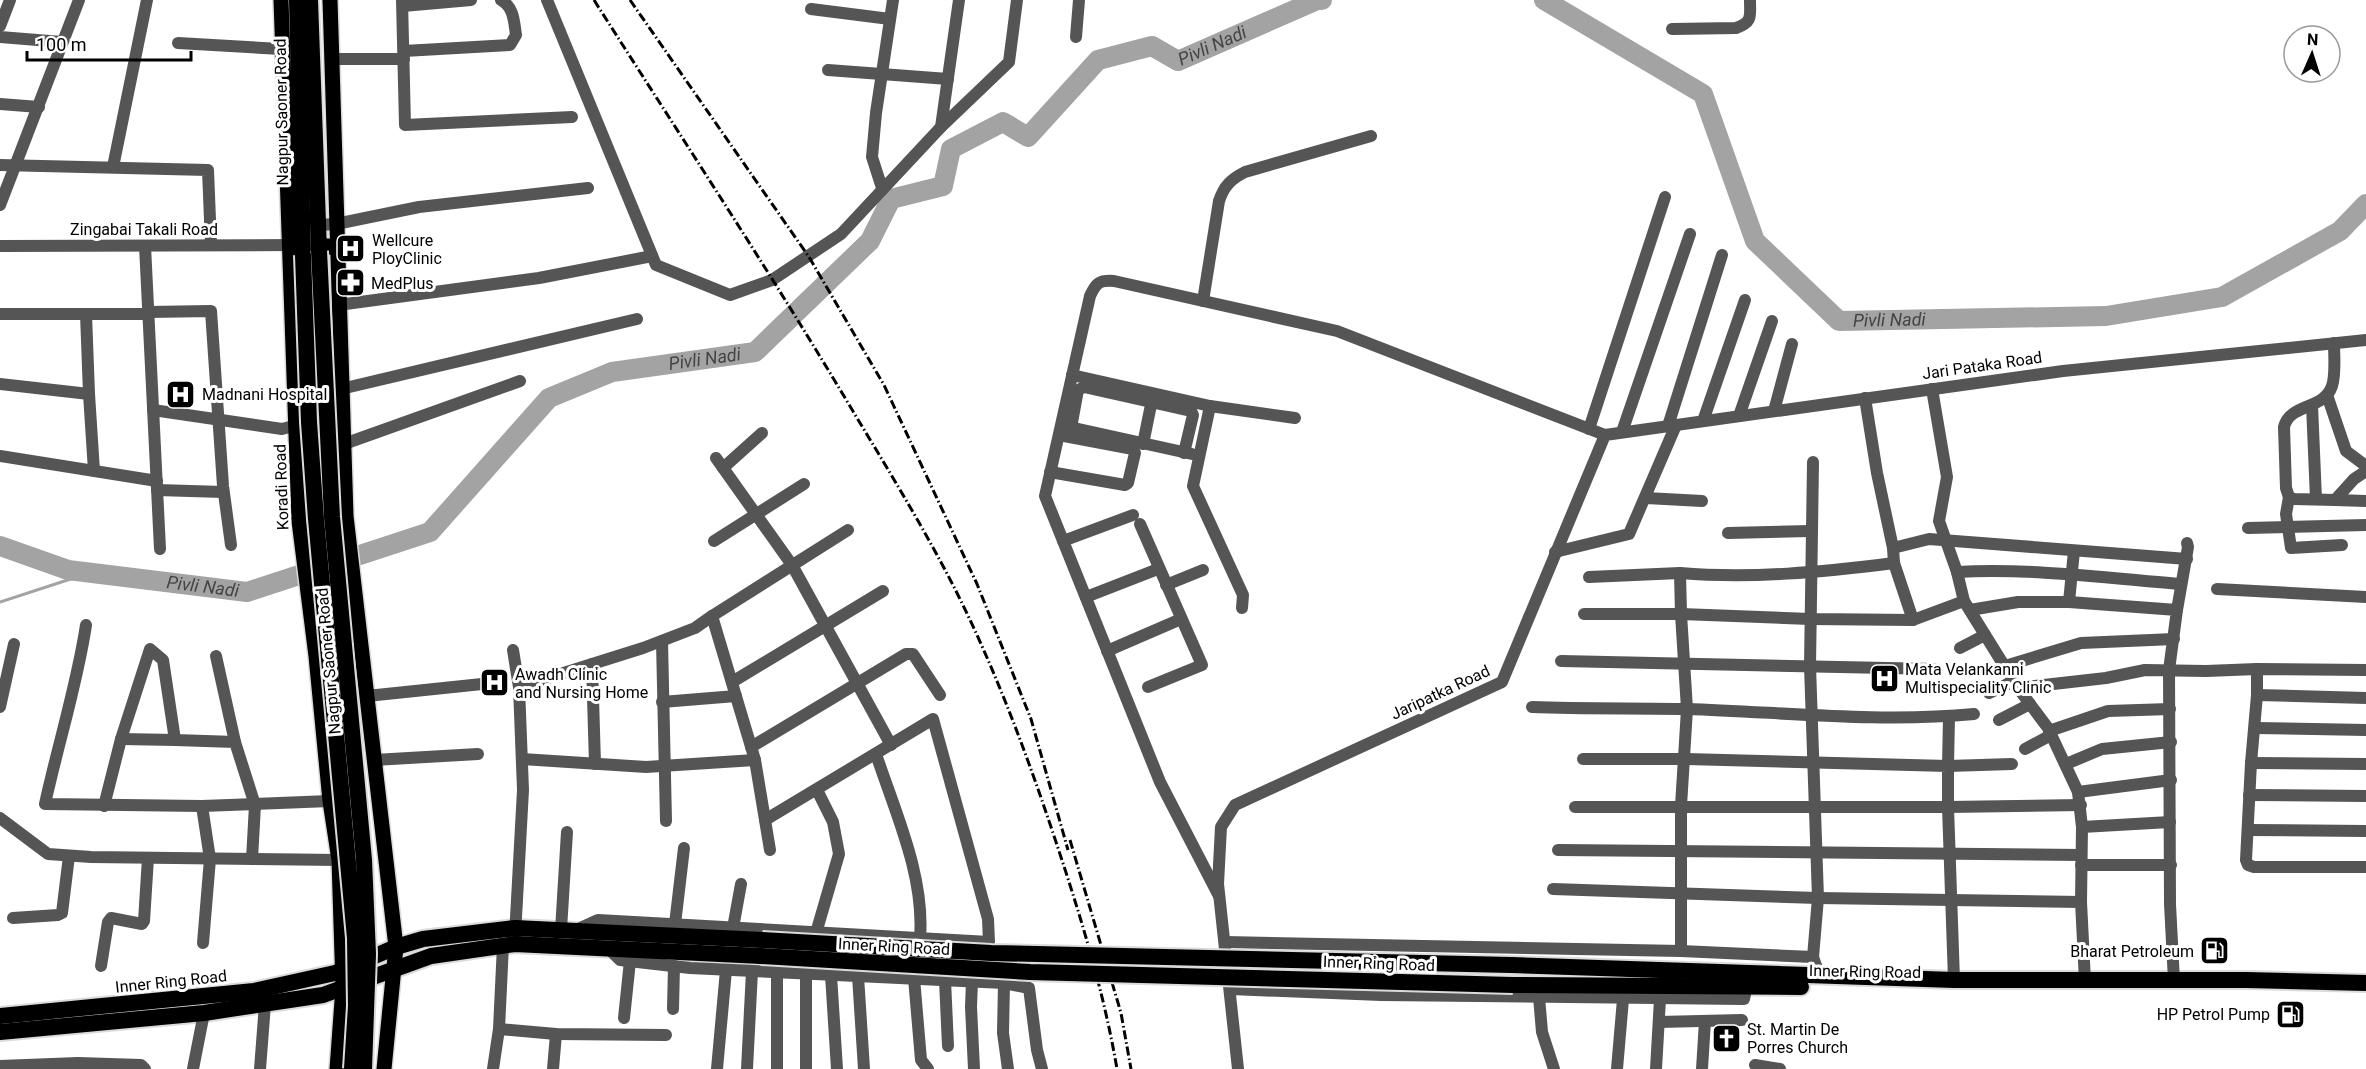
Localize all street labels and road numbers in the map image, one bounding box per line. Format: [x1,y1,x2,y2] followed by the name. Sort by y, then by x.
[271,38,292,186] street label: Nagpur Saoner Road
[70,220,218,239] street label: Zingabai Takali Road
[1921,348,2043,383] street label: Jari Pataka Road
[270,443,293,530] street label: Koradi Road
[313,587,344,735] street label: Nagpur Saoner Road
[1388,661,1493,724] street label: Jaripatka Road
[837,934,950,959] street label: Inner Ring Road
[1323,952,1435,975] street label: Inner Ring Road
[1809,961,1921,982] street label: Inner Ring Road
[114,966,228,997] street label: Inner Ring Road

